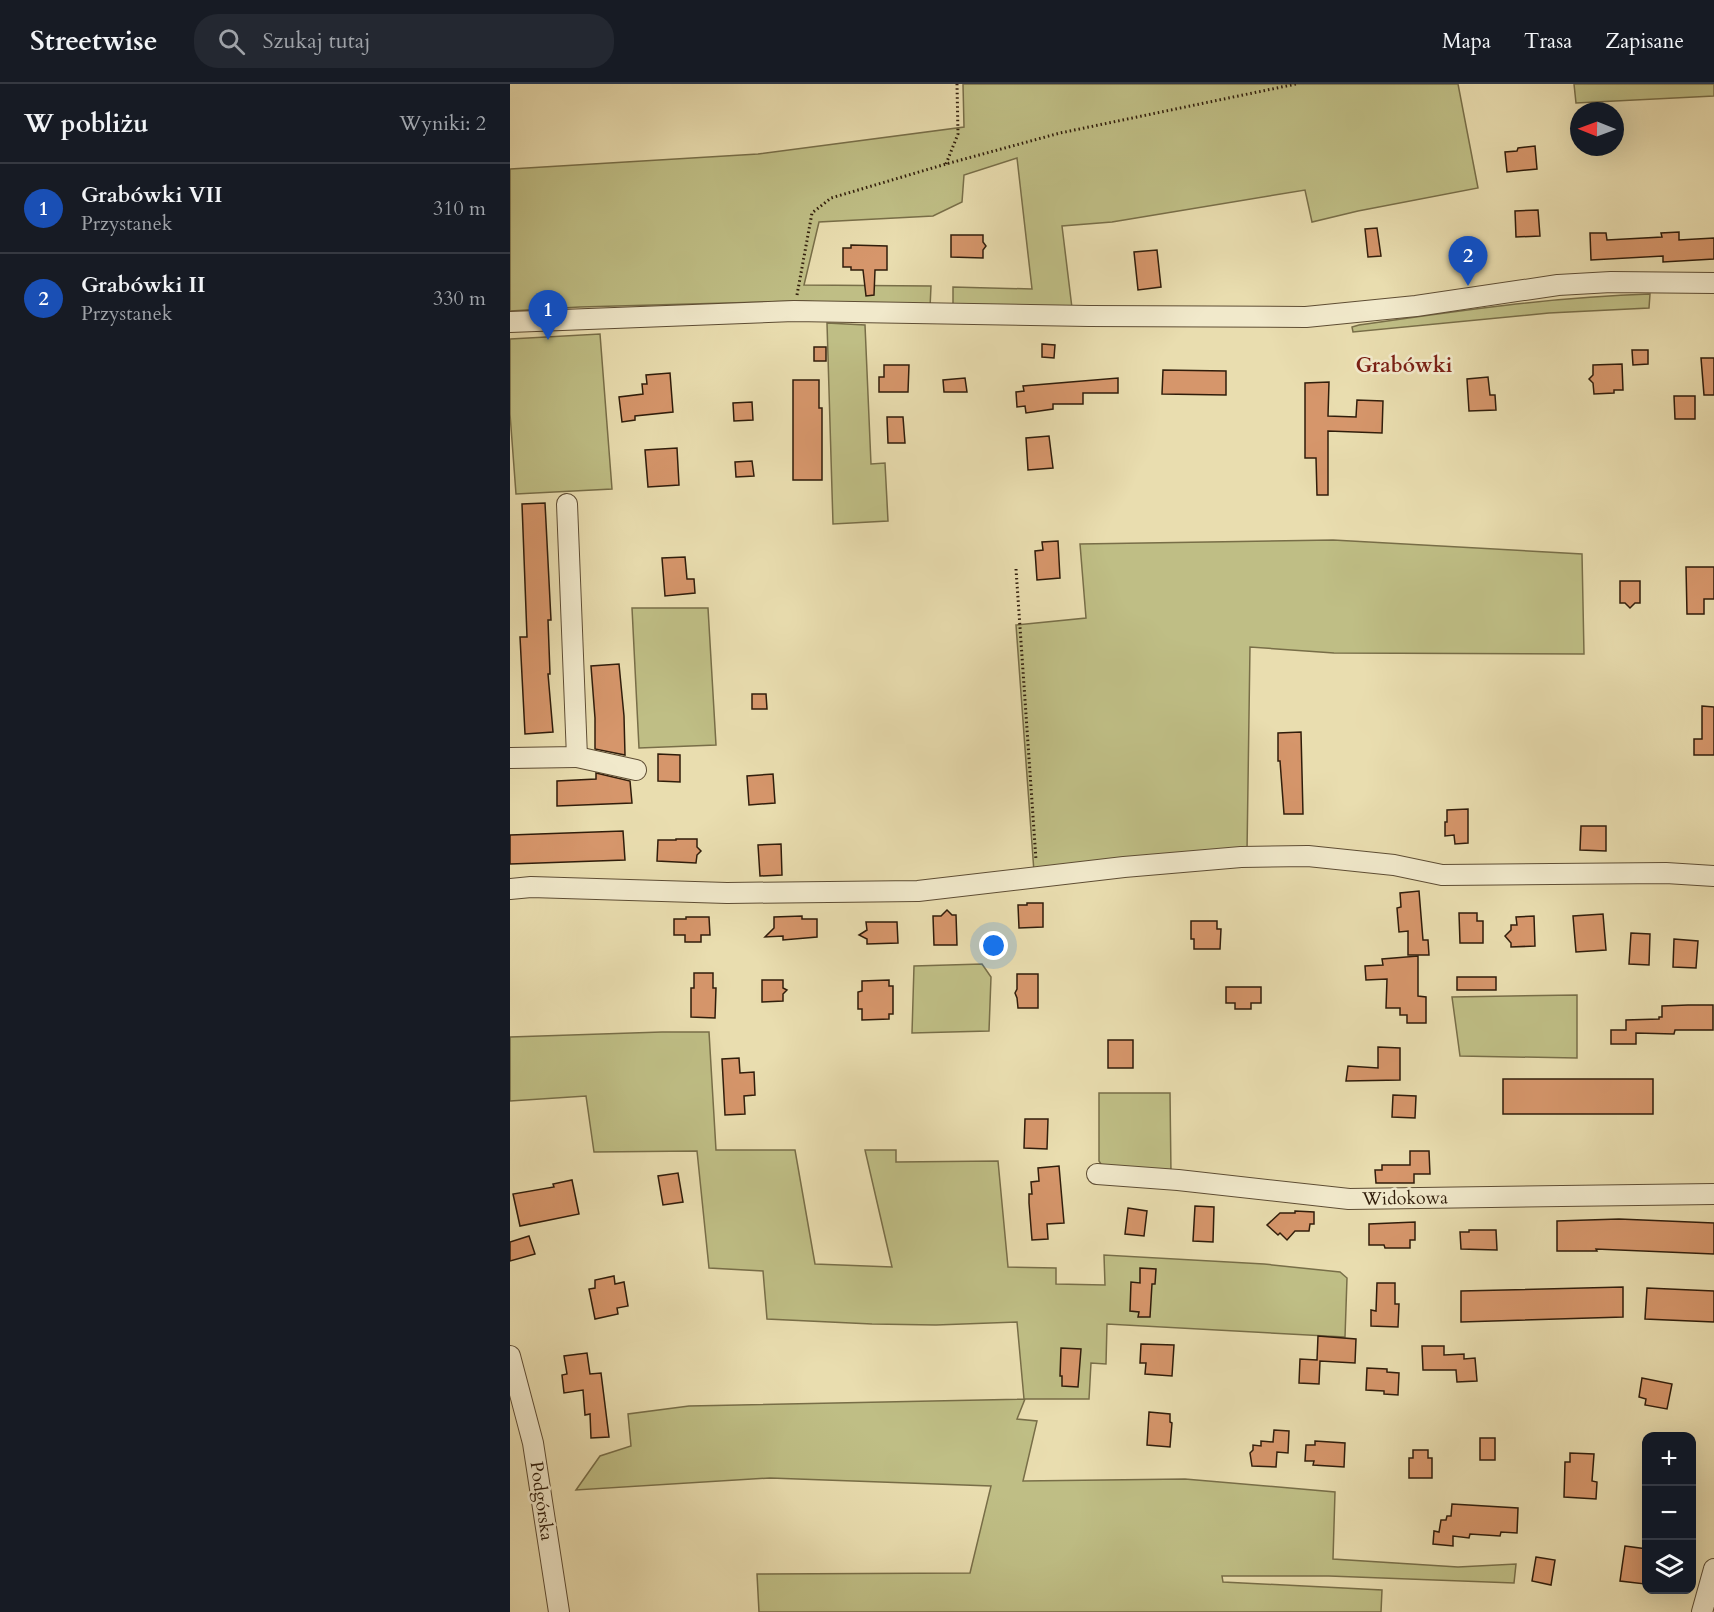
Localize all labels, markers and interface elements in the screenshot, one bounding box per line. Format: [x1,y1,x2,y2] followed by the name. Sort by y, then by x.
[194,14,614,68] search box
[30,22,158,60] text: Streetwise
[215,25,248,58] icon: search
[263,26,371,56] text: Szukaj tutaj
[1442,27,1491,56] text: Mapa
[1524,27,1572,56] text: Trasa
[1605,27,1684,56] text: Zapisane
[1570,102,1624,156] north arrow
[24,106,149,141] text: W pobliżu
[399,110,486,137] text: Wyniki: 2
[81,180,223,210] text: Grabówki VII
[38,195,49,222] text: 1
[433,195,486,222] text: 310 m
[81,210,172,237] text: Przystanek
[1448,236,1488,286] pin: 2
[81,270,205,300] text: Grabówki II
[38,285,49,312] text: 2
[433,285,486,312] text: 330 m
[528,290,567,340] pin: 1
[81,300,172,327] text: Przystanek
[1356,351,1453,380] district label: Grabówki
[979,931,1008,960] your location
[1361,1185,1448,1212] street label: Widokowa
[1642,1432,1696,1594] map controls
[1642,1432,1696,1486] button: +
[524,1460,559,1543] street label: Podgórska
[1642,1486,1696,1540] button: −
[1642,1540,1696,1594] button: layers

